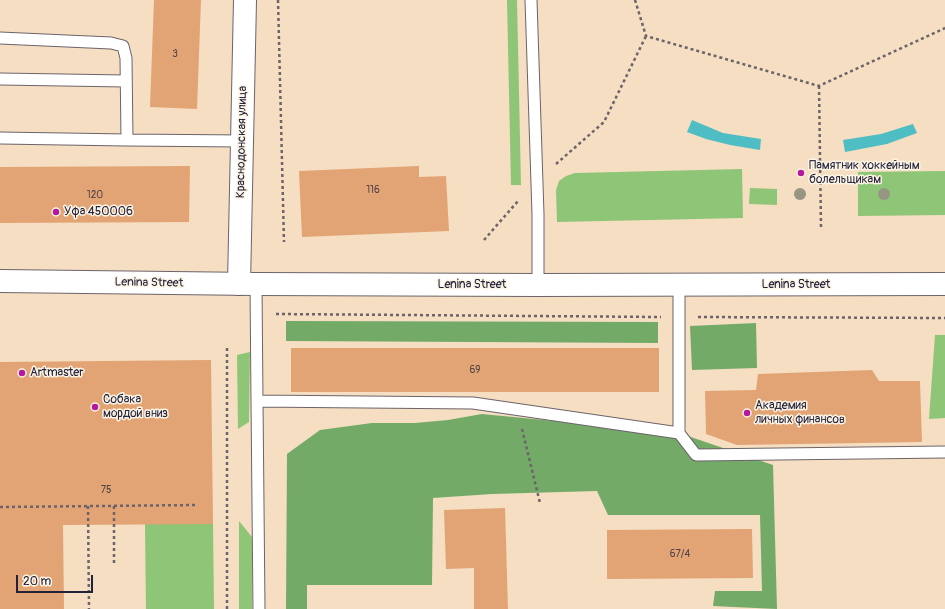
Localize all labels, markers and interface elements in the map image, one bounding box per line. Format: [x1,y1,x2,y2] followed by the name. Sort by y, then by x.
[172,48,178,60] house number: 3
[234,86,250,198] street label: Краснодонская улица
[809,159,920,187] place label: Памятник хоккейным болельщикам
[796,168,806,178] marker: Памятник хоккейным болельщикам
[366,184,380,196] house number: 116
[87,189,103,201] house number: 120
[64,205,133,219] place label: Уфа 450006
[51,207,61,217] marker: Уфа 450006
[114,275,184,291] street label: Lenina Street
[438,278,506,292] street label: Lenina Street
[762,278,830,292] street label: Lenina Street
[470,364,480,376] house number: 69
[30,366,84,380] place label: Artmaster
[17,368,27,378] marker: Artmaster
[103,393,168,421] place label: Собака мордой вниз
[755,399,845,427] place label: Академия личных финансов
[90,402,100,412] marker: Собака мордой вниз
[742,408,752,418] marker: Академия личных финансов
[101,484,111,496] house number: 75
[670,548,690,560] house number: 67/4
[18,567,95,593] scale bar
[23,574,51,589] text: 20 m

